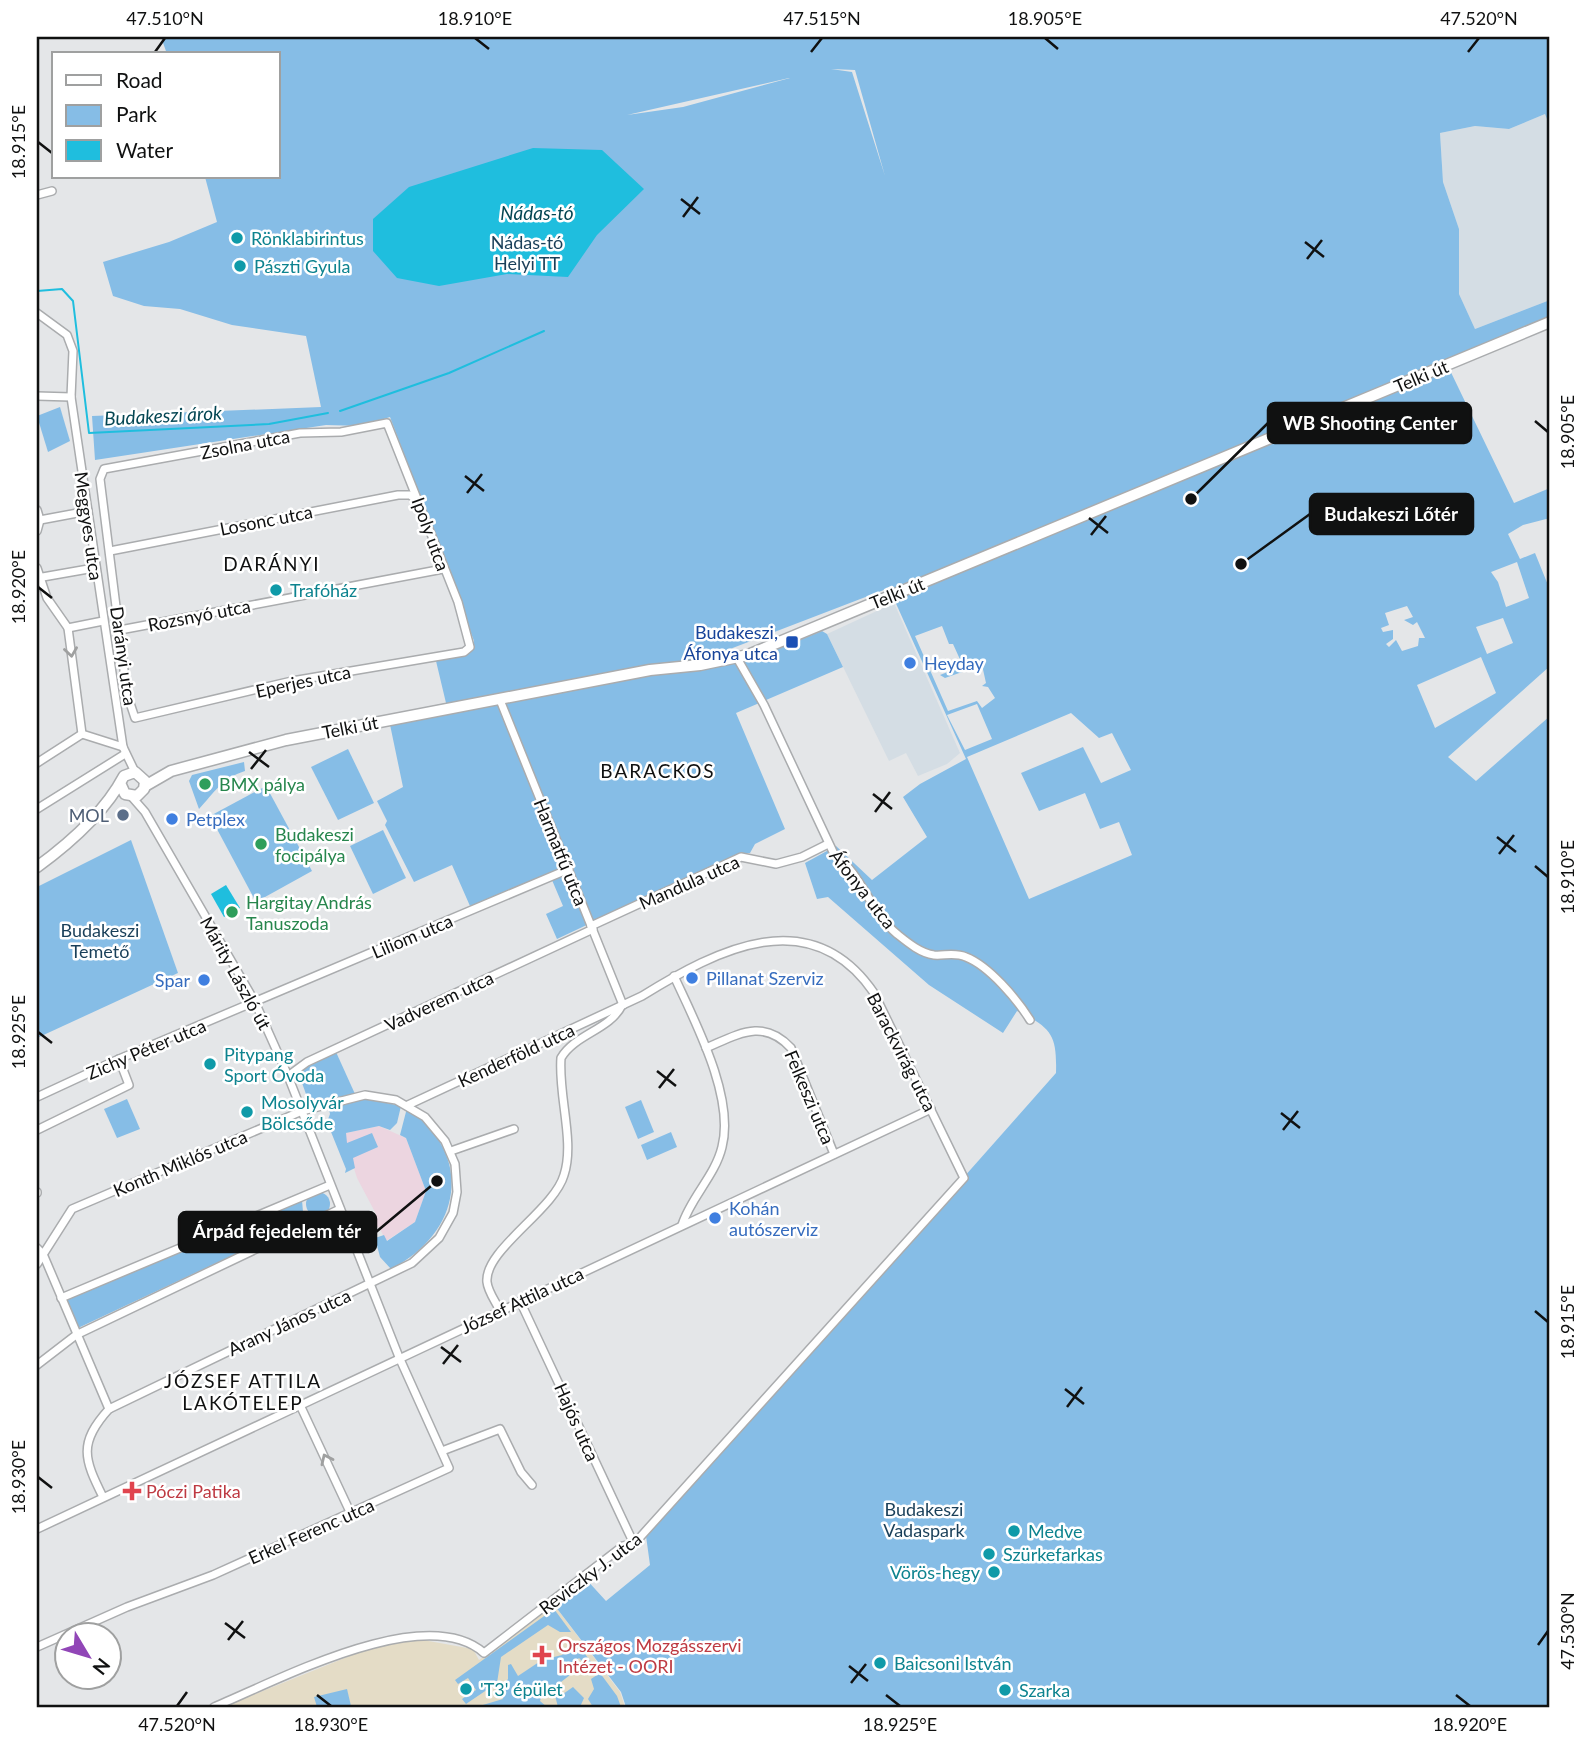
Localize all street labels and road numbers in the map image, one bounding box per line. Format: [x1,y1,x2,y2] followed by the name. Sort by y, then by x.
[1391,355,1452,397] street label: Telki út
[198,425,292,463] street label: Zsolna utca
[70,470,108,582] street label: Meggyes utca
[408,494,454,574] street label: Ipoly utca
[218,500,314,540] street label: Losonc utca
[867,572,928,614] street label: Telki út
[146,594,252,636] street label: Rozsnyó utca
[106,605,142,707] street label: Darányi utca
[254,660,352,702] street label: Eperjes utca
[320,711,380,743] street label: Telki út
[530,795,592,909] street label: Harmatfű utca
[825,845,901,933] street label: Áfonya utca
[635,850,743,914] street label: Mandula utca
[368,909,456,963] street label: Liliom utca
[196,913,276,1034] street label: Márity László út
[381,966,497,1036] street label: Vadverem utca
[863,989,941,1115] street label: Barackvirág utca
[83,1014,209,1084] street label: Zichy Péter utca
[454,1018,578,1092] street label: Kenderföld utca
[780,1047,840,1147] street label: Felkeszi utca
[110,1125,250,1201] street label: Konth Miklós utca
[457,1262,587,1338] street label: József Attila utca
[224,1284,354,1360] street label: Arany János utca
[550,1379,604,1465] street label: Hajós utca
[245,1493,377,1569] street label: Erkel Ferenc utca
[534,1527,646,1619] street label: Reviczky J. utca

